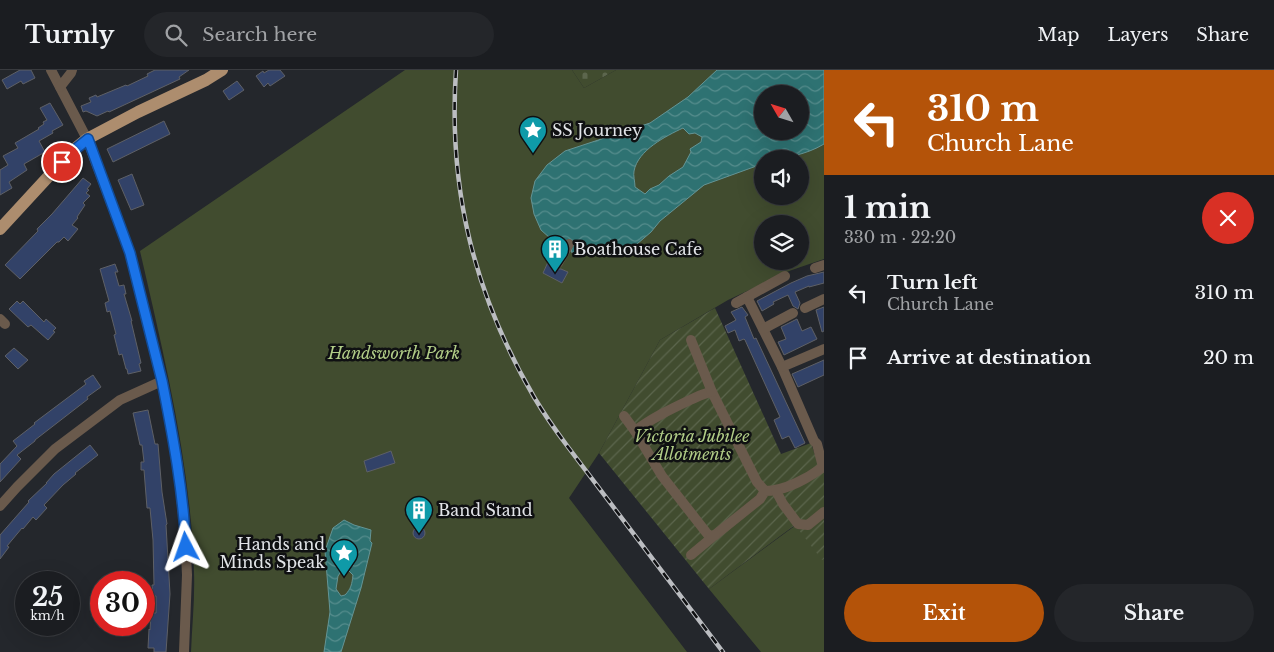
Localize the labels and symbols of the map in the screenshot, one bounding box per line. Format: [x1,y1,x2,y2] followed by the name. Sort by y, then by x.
[754,85,809,140] north arrow
[518,115,548,154] place icon: SS Journey
[552,120,643,140] place label: SS Journey
[41,141,83,183] pin
[540,234,570,273] building icon: Boathouse Cafe
[574,239,702,259] place label: Boathouse Cafe
[327,343,460,363] park label: Handsworth Park
[634,426,750,464] park label: Victoria Jubilee Allotments
[404,495,434,534] building icon: Band Stand
[438,500,533,520] place label: Band Stand
[159,520,211,572] position arrow
[219,534,325,572] place label: Hands and Minds Speak
[329,538,359,577] place icon: Hands and Minds Speak
[90,571,155,636] speed limit sign: 30

